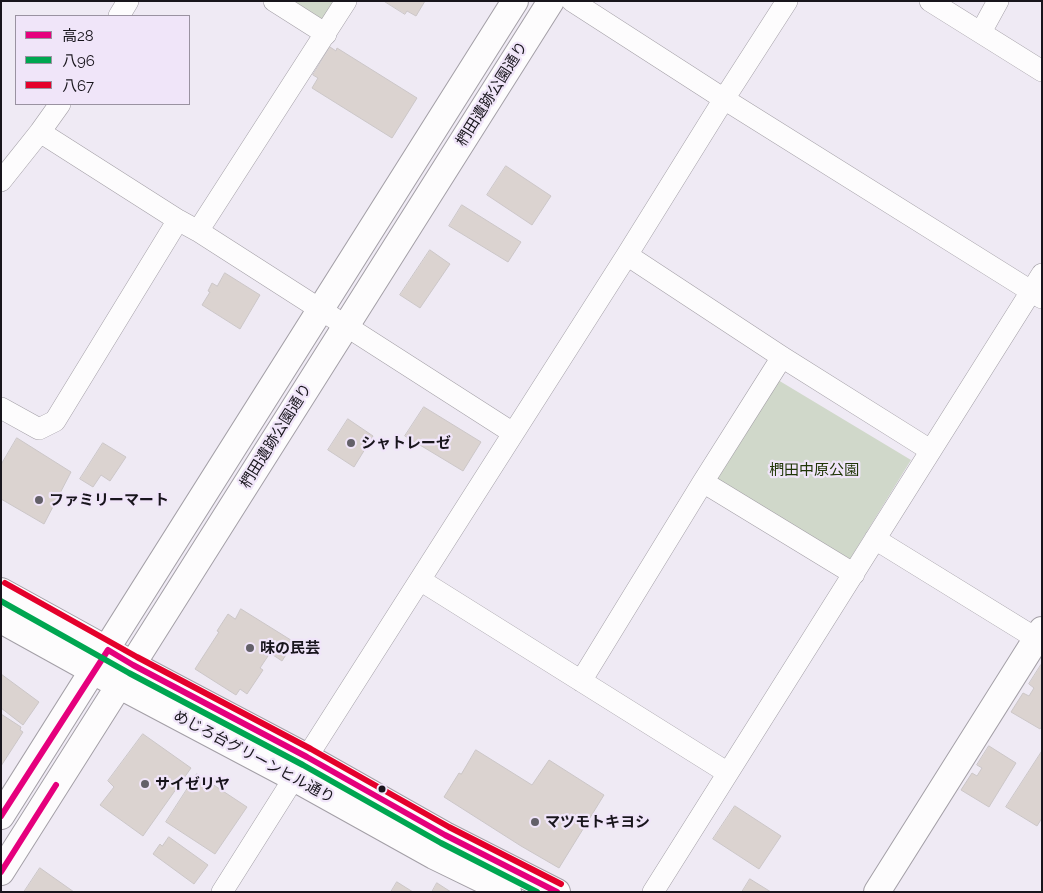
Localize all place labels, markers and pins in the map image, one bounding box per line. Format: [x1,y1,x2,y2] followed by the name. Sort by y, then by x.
[361,434,451,452] place label: シャトレーゼ
[345,437,357,449] marker: シャトレーゼ
[49,491,169,509] place label: ファミリーマート
[33,494,45,506] marker: ファミリーマート
[260,639,320,657] place label: 味の民芸
[244,642,256,654] marker: 味の民芸
[155,775,230,793] place label: サイゼリヤ
[139,778,151,790] marker: サイゼリヤ
[377,784,387,794] unlabelled marker
[545,813,650,831] place label: マツモトキヨシ
[529,816,541,828] marker: マツモトキヨシ

